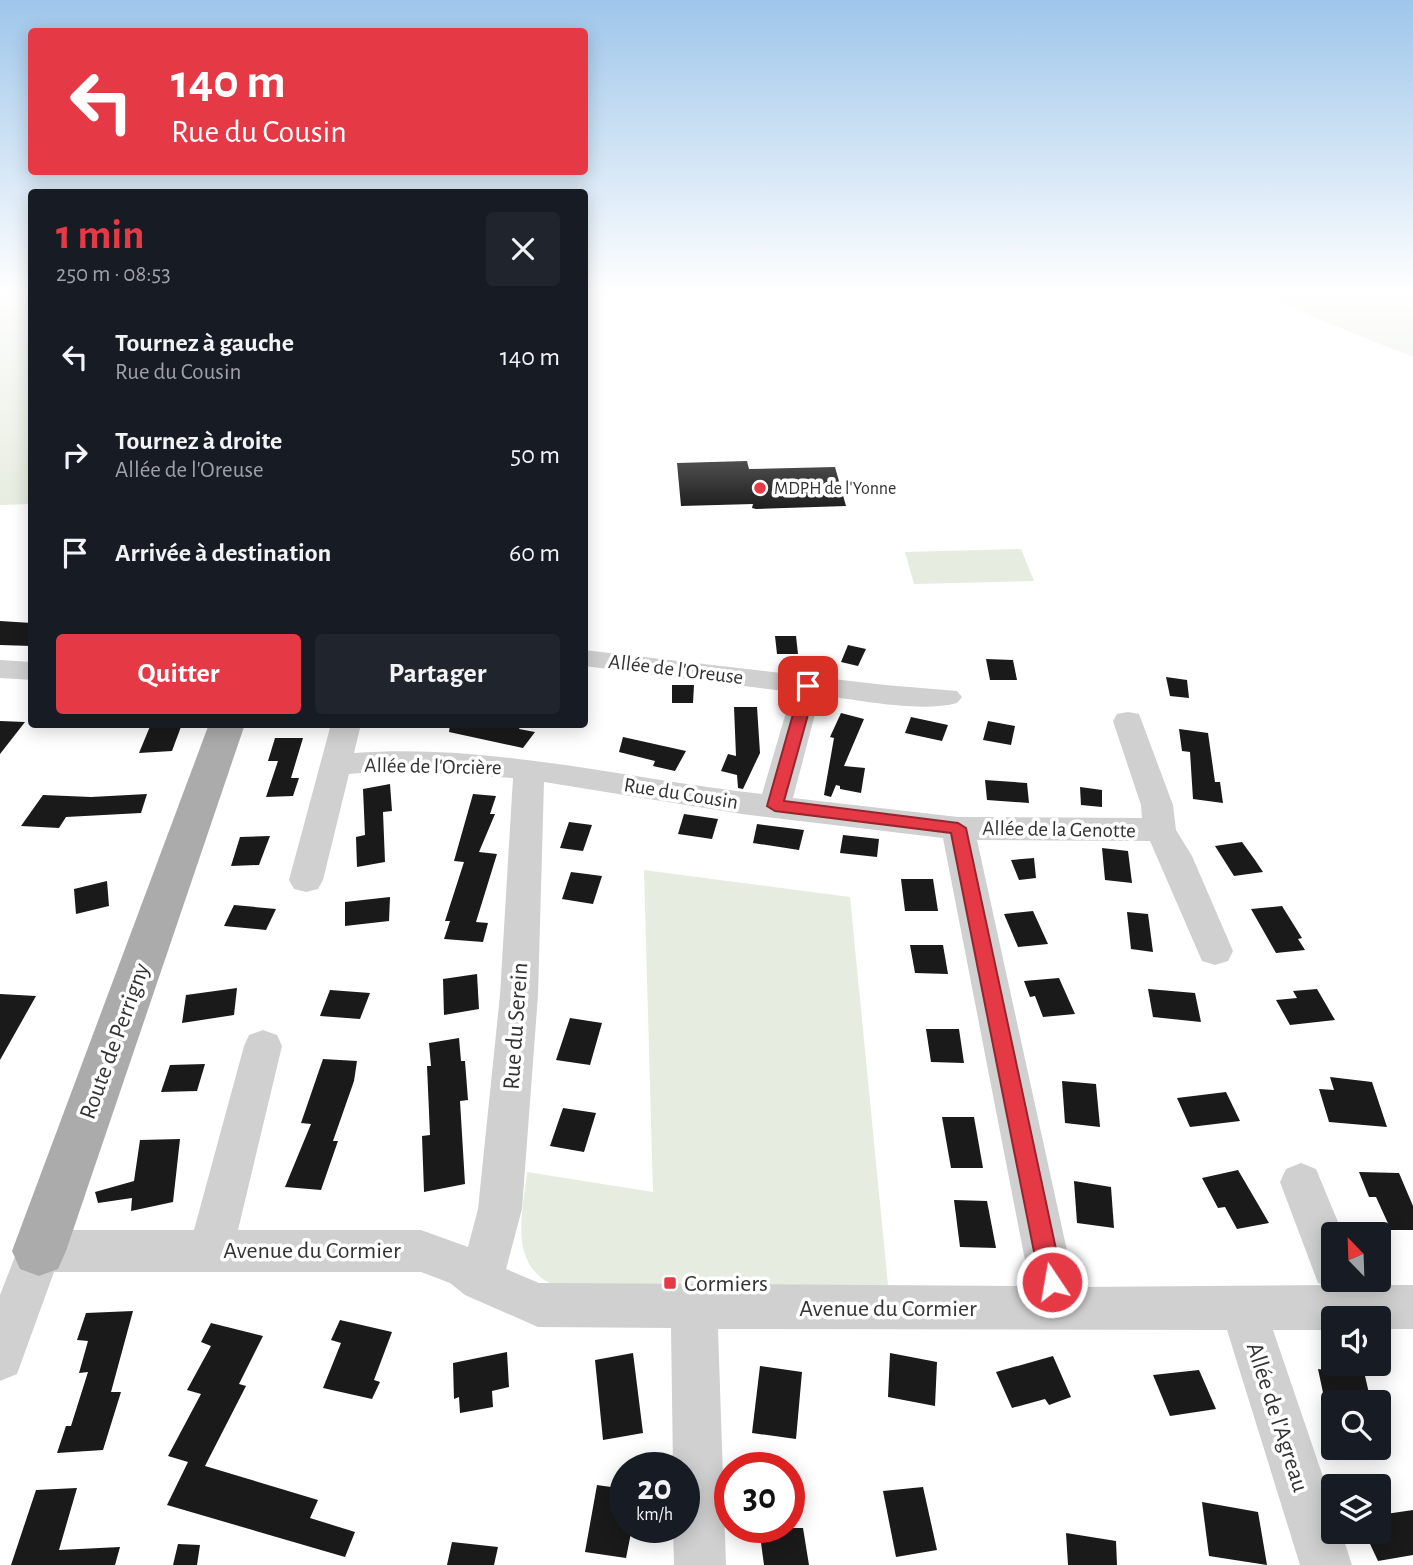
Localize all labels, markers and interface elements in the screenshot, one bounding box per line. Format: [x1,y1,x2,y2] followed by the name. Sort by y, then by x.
[56,56,147,147] icon: left
[171,58,286,107] text: 140 m
[171,116,347,148] text: Rue du Cousin
[486,212,560,286] button: close
[56,214,145,256] text: 1 min
[56,263,171,286] text: 250 m · 08:53
[115,330,294,356] text: Tournez à gauche
[56,338,94,376] icon: left
[500,344,560,370] text: 140 m
[115,361,241,384] text: Rue du Cousin
[115,428,282,454] text: Tournez à droite
[56,436,94,474] icon: right
[510,442,560,468] text: 50 m
[115,459,264,482] text: Allée de l'Oreuse
[752,480,768,496] marker: MDPH de l'Yonne
[774,480,896,498] place label: MDPH de l'Yonne
[56,534,94,572] icon: arrive
[115,540,331,566] text: Arrivée à destination
[509,540,560,566] text: 60 m
[56,634,301,714] button: Quitter
[315,634,560,714] button: Partager
[607,651,745,688] street label: Allée de l'Oreuse
[778,656,838,716] pin
[789,667,827,705] icon: arrive
[364,755,502,778] street label: Allée de l'Orcière
[622,774,740,813] street label: Rue du Cousin
[982,818,1136,841] street label: Allée de la Genotte
[76,960,154,1123] street label: Route de Perrigny
[500,962,532,1091] street label: Rue du Serein
[1321,1222,1391,1292] north arrow
[1321,1222,1391,1544] map controls
[223,1239,401,1263] street label: Avenue du Cormier
[1015,1245,1089,1319] position arrow
[684,1272,768,1296] place label: Cormiers
[662,1275,678,1291] marker: Cormiers
[799,1297,977,1321] street label: Avenue du Cormier
[1321,1306,1391,1376] button: sound
[1242,1340,1312,1495] street label: Allée de l'Agreau
[1321,1390,1391,1460] button: search
[714,1452,805,1543] speed limit sign: 30
[637,1471,672,1506] text: 20
[1321,1474,1391,1544] button: layers
[636,1506,673,1524] text: km/h

